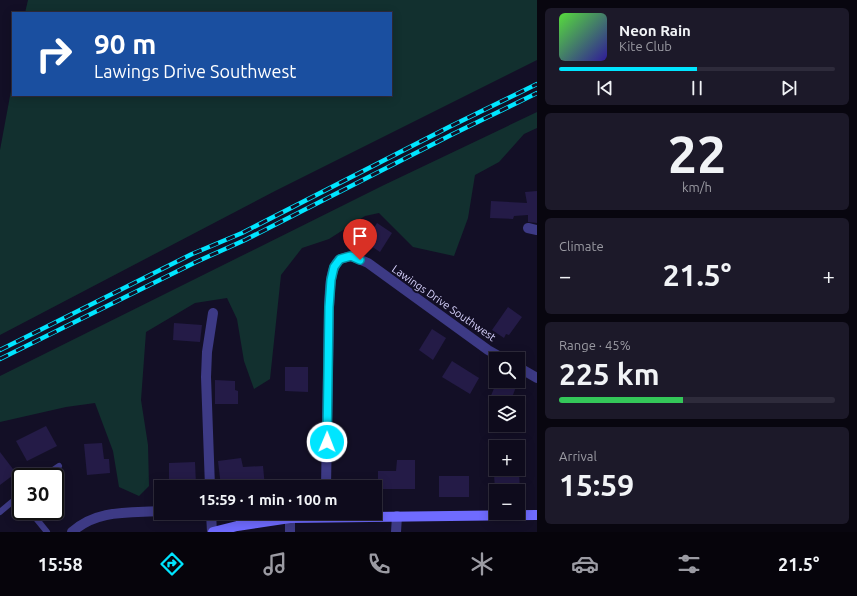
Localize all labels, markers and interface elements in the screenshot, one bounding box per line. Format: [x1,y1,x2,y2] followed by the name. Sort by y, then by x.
[619,22,691,39] text: Neon Rain
[28,28,80,80] icon: right
[94,28,156,59] text: 90 m
[619,39,672,53] text: Kite Club
[94,61,296,81] text: Lawings Drive Southwest
[594,77,616,99] icon: previous
[686,77,708,99] icon: pause
[778,77,800,99] icon: next
[668,125,726,183] text: 22
[682,180,712,194] text: km/h
[343,219,377,260] pin
[349,225,371,247] icon: arrive
[559,239,604,253] text: Climate
[663,258,731,292] text: 21.5°
[390,263,499,344] street label: Lawings Drive Southwest
[559,263,571,288] text: −
[823,263,835,288] text: +
[559,338,631,352] text: Range · 45%
[489,352,525,520] map controls
[489,352,525,388] button: search
[559,357,660,391] text: 225 km
[489,396,525,432] button: layers
[306,421,348,463] position arrow
[489,440,525,476] button: +
[559,449,597,463] text: Arrival
[12,468,64,520] speed limit sign: 30
[559,468,634,502] text: 15:59
[489,484,525,520] button: −
[199,491,337,508] text: 15:59 · 1 min · 100 m
[158,550,186,578] icon: directions
[261,550,289,578] icon: music
[365,550,393,578] icon: phone
[468,550,496,578] icon: climate
[571,550,599,578] icon: car
[675,550,703,578] icon: filters
[38,554,83,574] text: 15:58
[778,554,819,574] text: 21.5°

